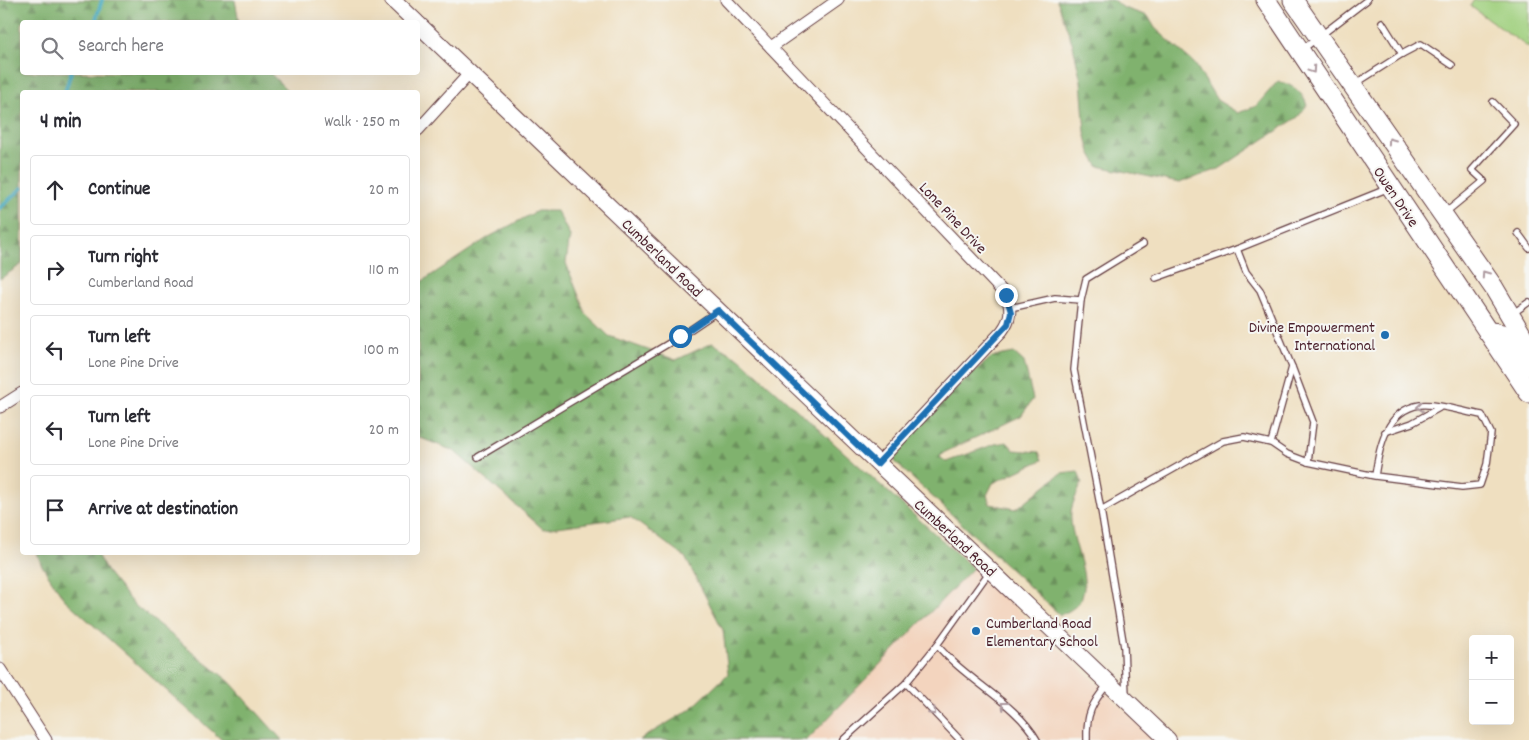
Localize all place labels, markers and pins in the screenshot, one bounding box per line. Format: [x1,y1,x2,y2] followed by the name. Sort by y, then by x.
[1249,317,1375,358] place label: Divine Empowerment International
[1379,329,1391,341] marker: Divine Empowerment International
[986,613,1098,654] place label: Cumberland Road Elementary School
[970,625,982,637] marker: Cumberland Road Elementary School

